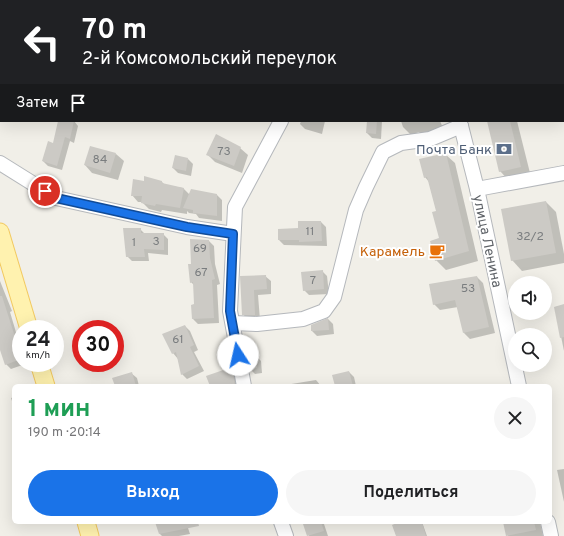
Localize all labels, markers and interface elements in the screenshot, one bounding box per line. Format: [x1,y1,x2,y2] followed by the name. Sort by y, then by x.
[82,13,147,49] text: 70 m
[16,16,68,68] icon: left
[82,48,337,71] text: 2-й Комсомольский переулок
[67,92,89,114] icon: arrive
[16,94,59,113] text: Затем
[495,140,513,158] bank icon: Почта Банк
[416,142,492,159] place label: Почта Банк
[217,144,231,160] house number: 73
[93,152,107,168] house number: 84
[28,174,62,208] pin
[34,180,56,202] icon: arrive
[468,193,505,289] street label: улица Ленина
[306,224,314,240] house number: 11
[516,229,544,245] house number: 32/2
[152,234,160,250] house number: 3
[132,235,136,251] house number: 1
[193,241,207,257] house number: 69
[428,242,446,260] cafe icon: Карамель
[360,244,425,261] place label: Карамель
[194,265,208,281] house number: 67
[310,273,316,289] house number: 7
[508,276,552,372] map controls
[508,276,552,320] button: sound
[461,281,475,297] house number: 53
[72,320,124,372] speed limit sign: 30
[25,328,51,354] text: 24
[508,328,552,372] button: search
[172,332,184,348] house number: 61
[217,334,259,376] position arrow
[26,349,50,362] text: km/h
[28,395,90,425] text: 1 мин
[494,397,536,439] button: close
[28,425,101,441] text: 190 m · 20:14
[28,470,278,516] button: Выход
[286,470,536,516] button: Поделиться

